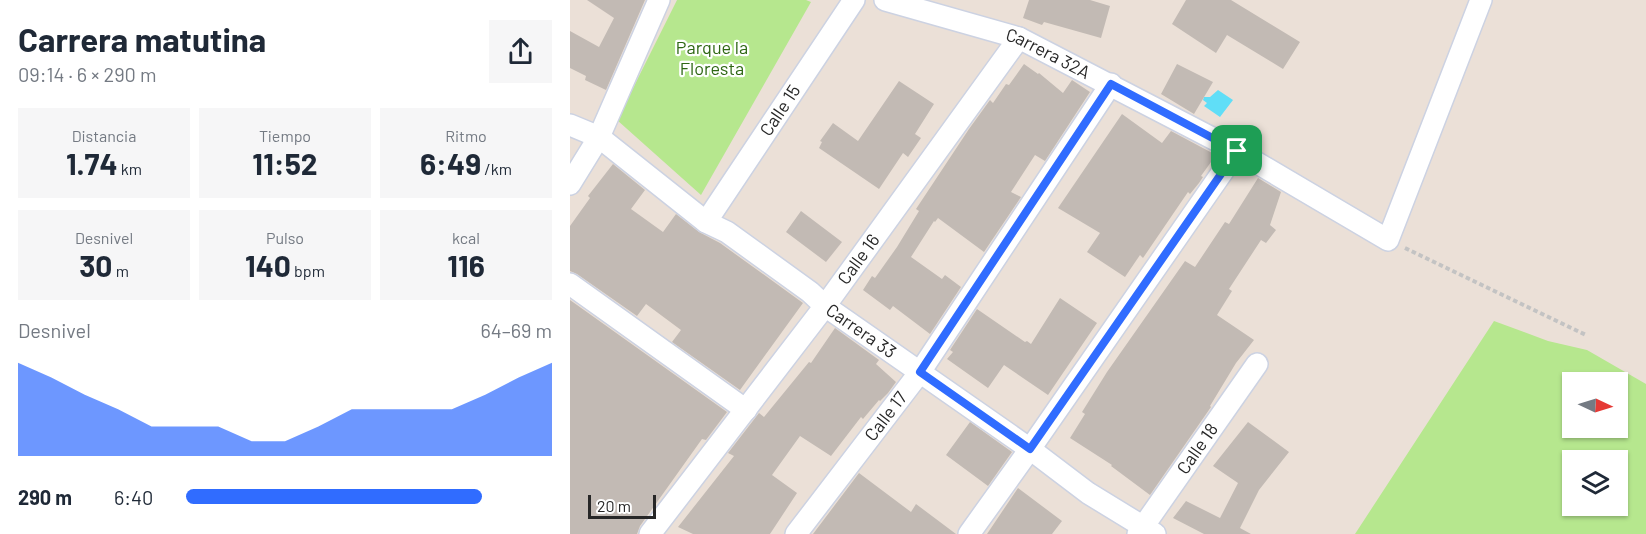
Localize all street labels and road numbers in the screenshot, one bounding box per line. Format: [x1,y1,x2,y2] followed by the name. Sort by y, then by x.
[1004,23,1094,83] street label: Carrera 32A
[755,80,804,140] street label: Calle 15
[832,229,884,288] street label: Calle 16
[822,298,901,362] street label: Carrera 33
[859,386,911,445] street label: Calle 17
[1171,418,1222,478] street label: Calle 18

